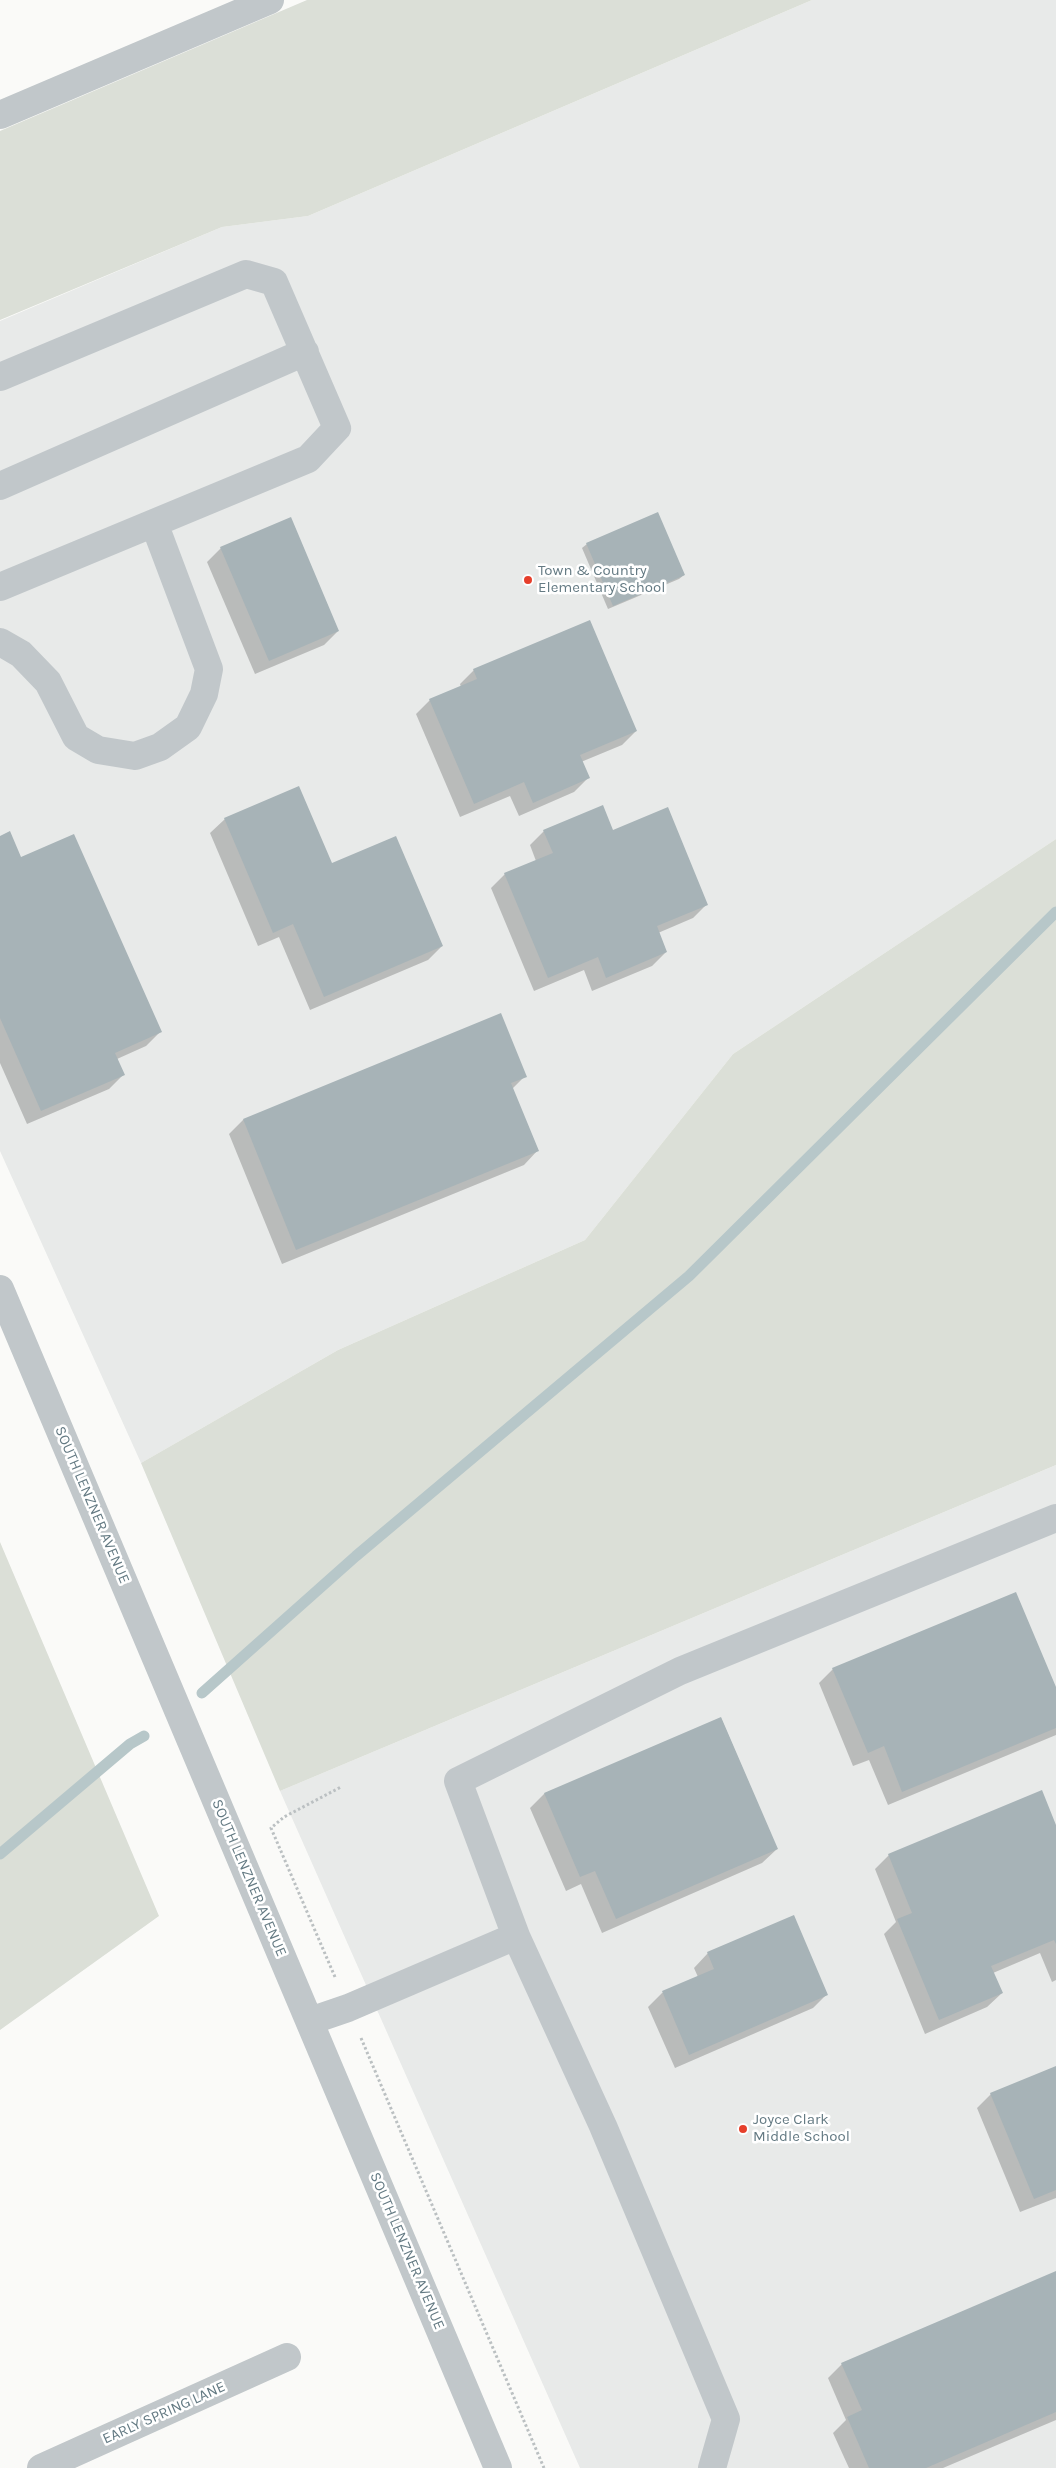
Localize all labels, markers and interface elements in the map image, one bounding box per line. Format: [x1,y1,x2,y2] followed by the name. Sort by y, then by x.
[538,562,665,597] place label: Town & Country Elementary School
[522,574,534,586] marker: Town & Country Elementary School
[51,1424,133,1586] street label: SOUTH LENZNER AVENUE
[208,1797,290,1959] street label: SOUTH LENZNER AVENUE
[753,2111,850,2146] place label: Joyce Clark Middle School
[737,2123,749,2135] marker: Joyce Clark Middle School
[366,2170,448,2332] street label: SOUTH LENZNER AVENUE
[100,2378,228,2448] street label: EARLY SPRING LANE

